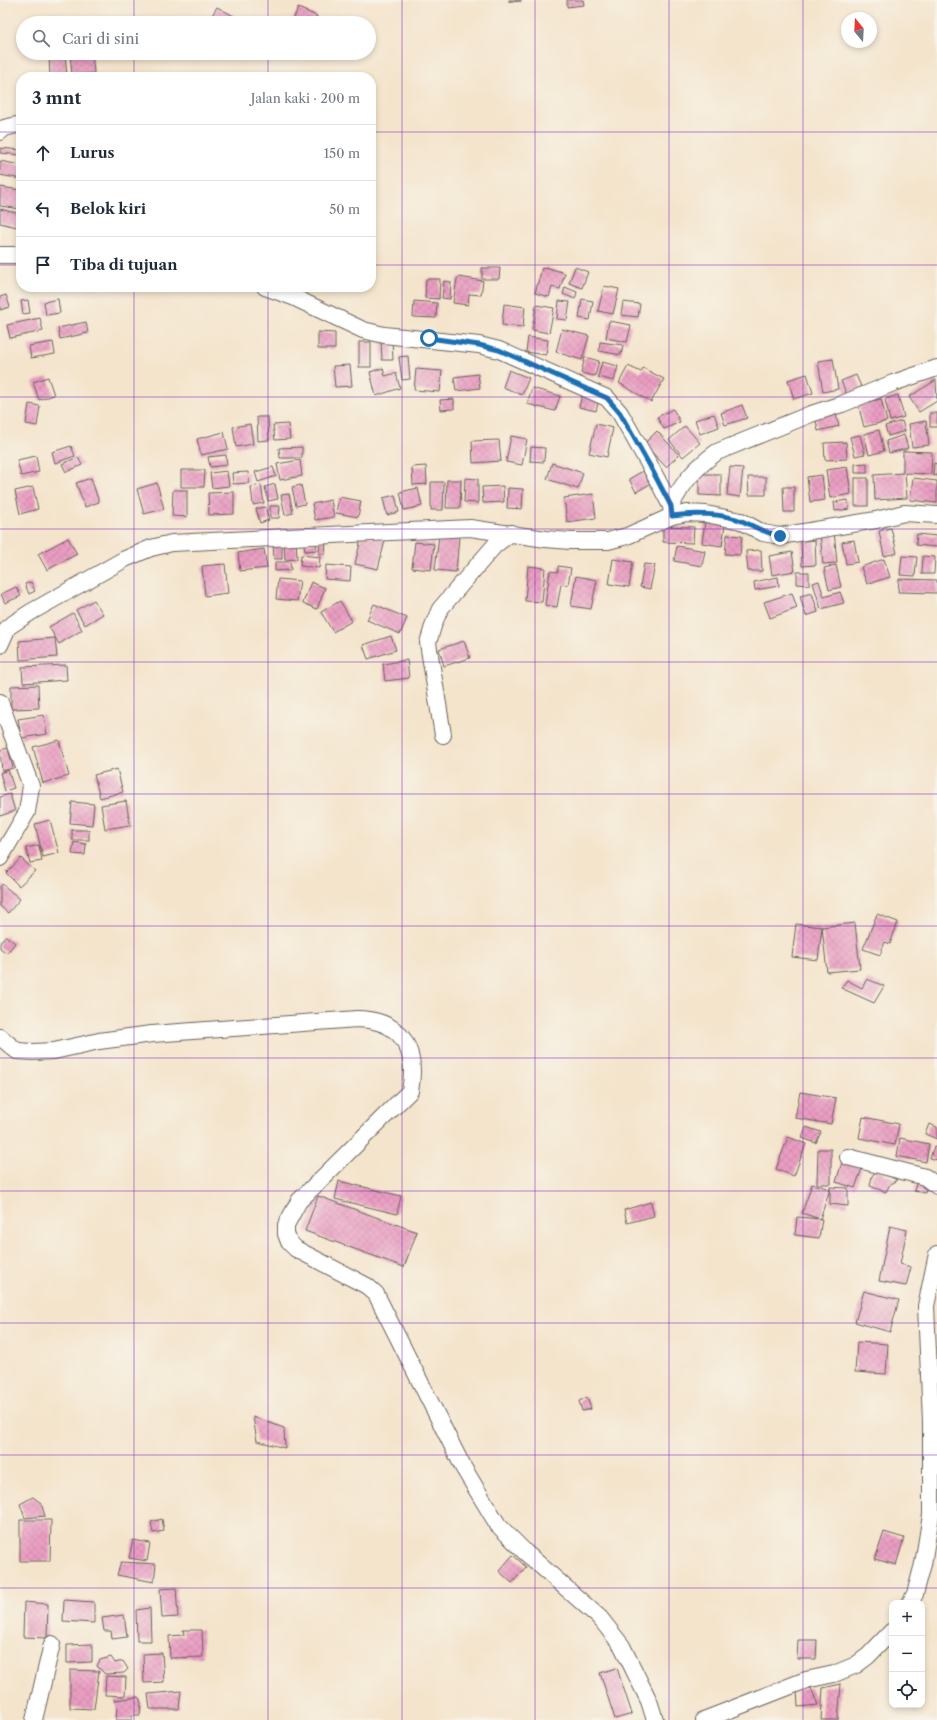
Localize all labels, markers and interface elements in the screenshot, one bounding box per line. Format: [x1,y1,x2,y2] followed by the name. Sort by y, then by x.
[841,12,877,48] north arrow
[16,16,376,60] search box
[30,27,52,49] icon: search
[62,29,139,48] text: Cari di sini
[32,88,81,108] text: 3 mnt
[251,90,360,106] text: Jalan kaki · 200 m
[32,142,54,164] icon: ahead
[70,143,115,162] text: Lurus
[324,145,360,161] text: 150 m
[32,198,54,220] icon: left
[70,199,146,218] text: Belok kiri
[329,201,360,217] text: 50 m
[32,254,54,276] icon: arrive
[70,255,178,274] text: Tiba di tujuan
[420,329,438,347] route start
[771,527,789,545] route end
[889,1600,925,1708] map controls
[889,1600,925,1636] button: +
[889,1636,925,1672] button: −
[889,1672,925,1708] button: locate

